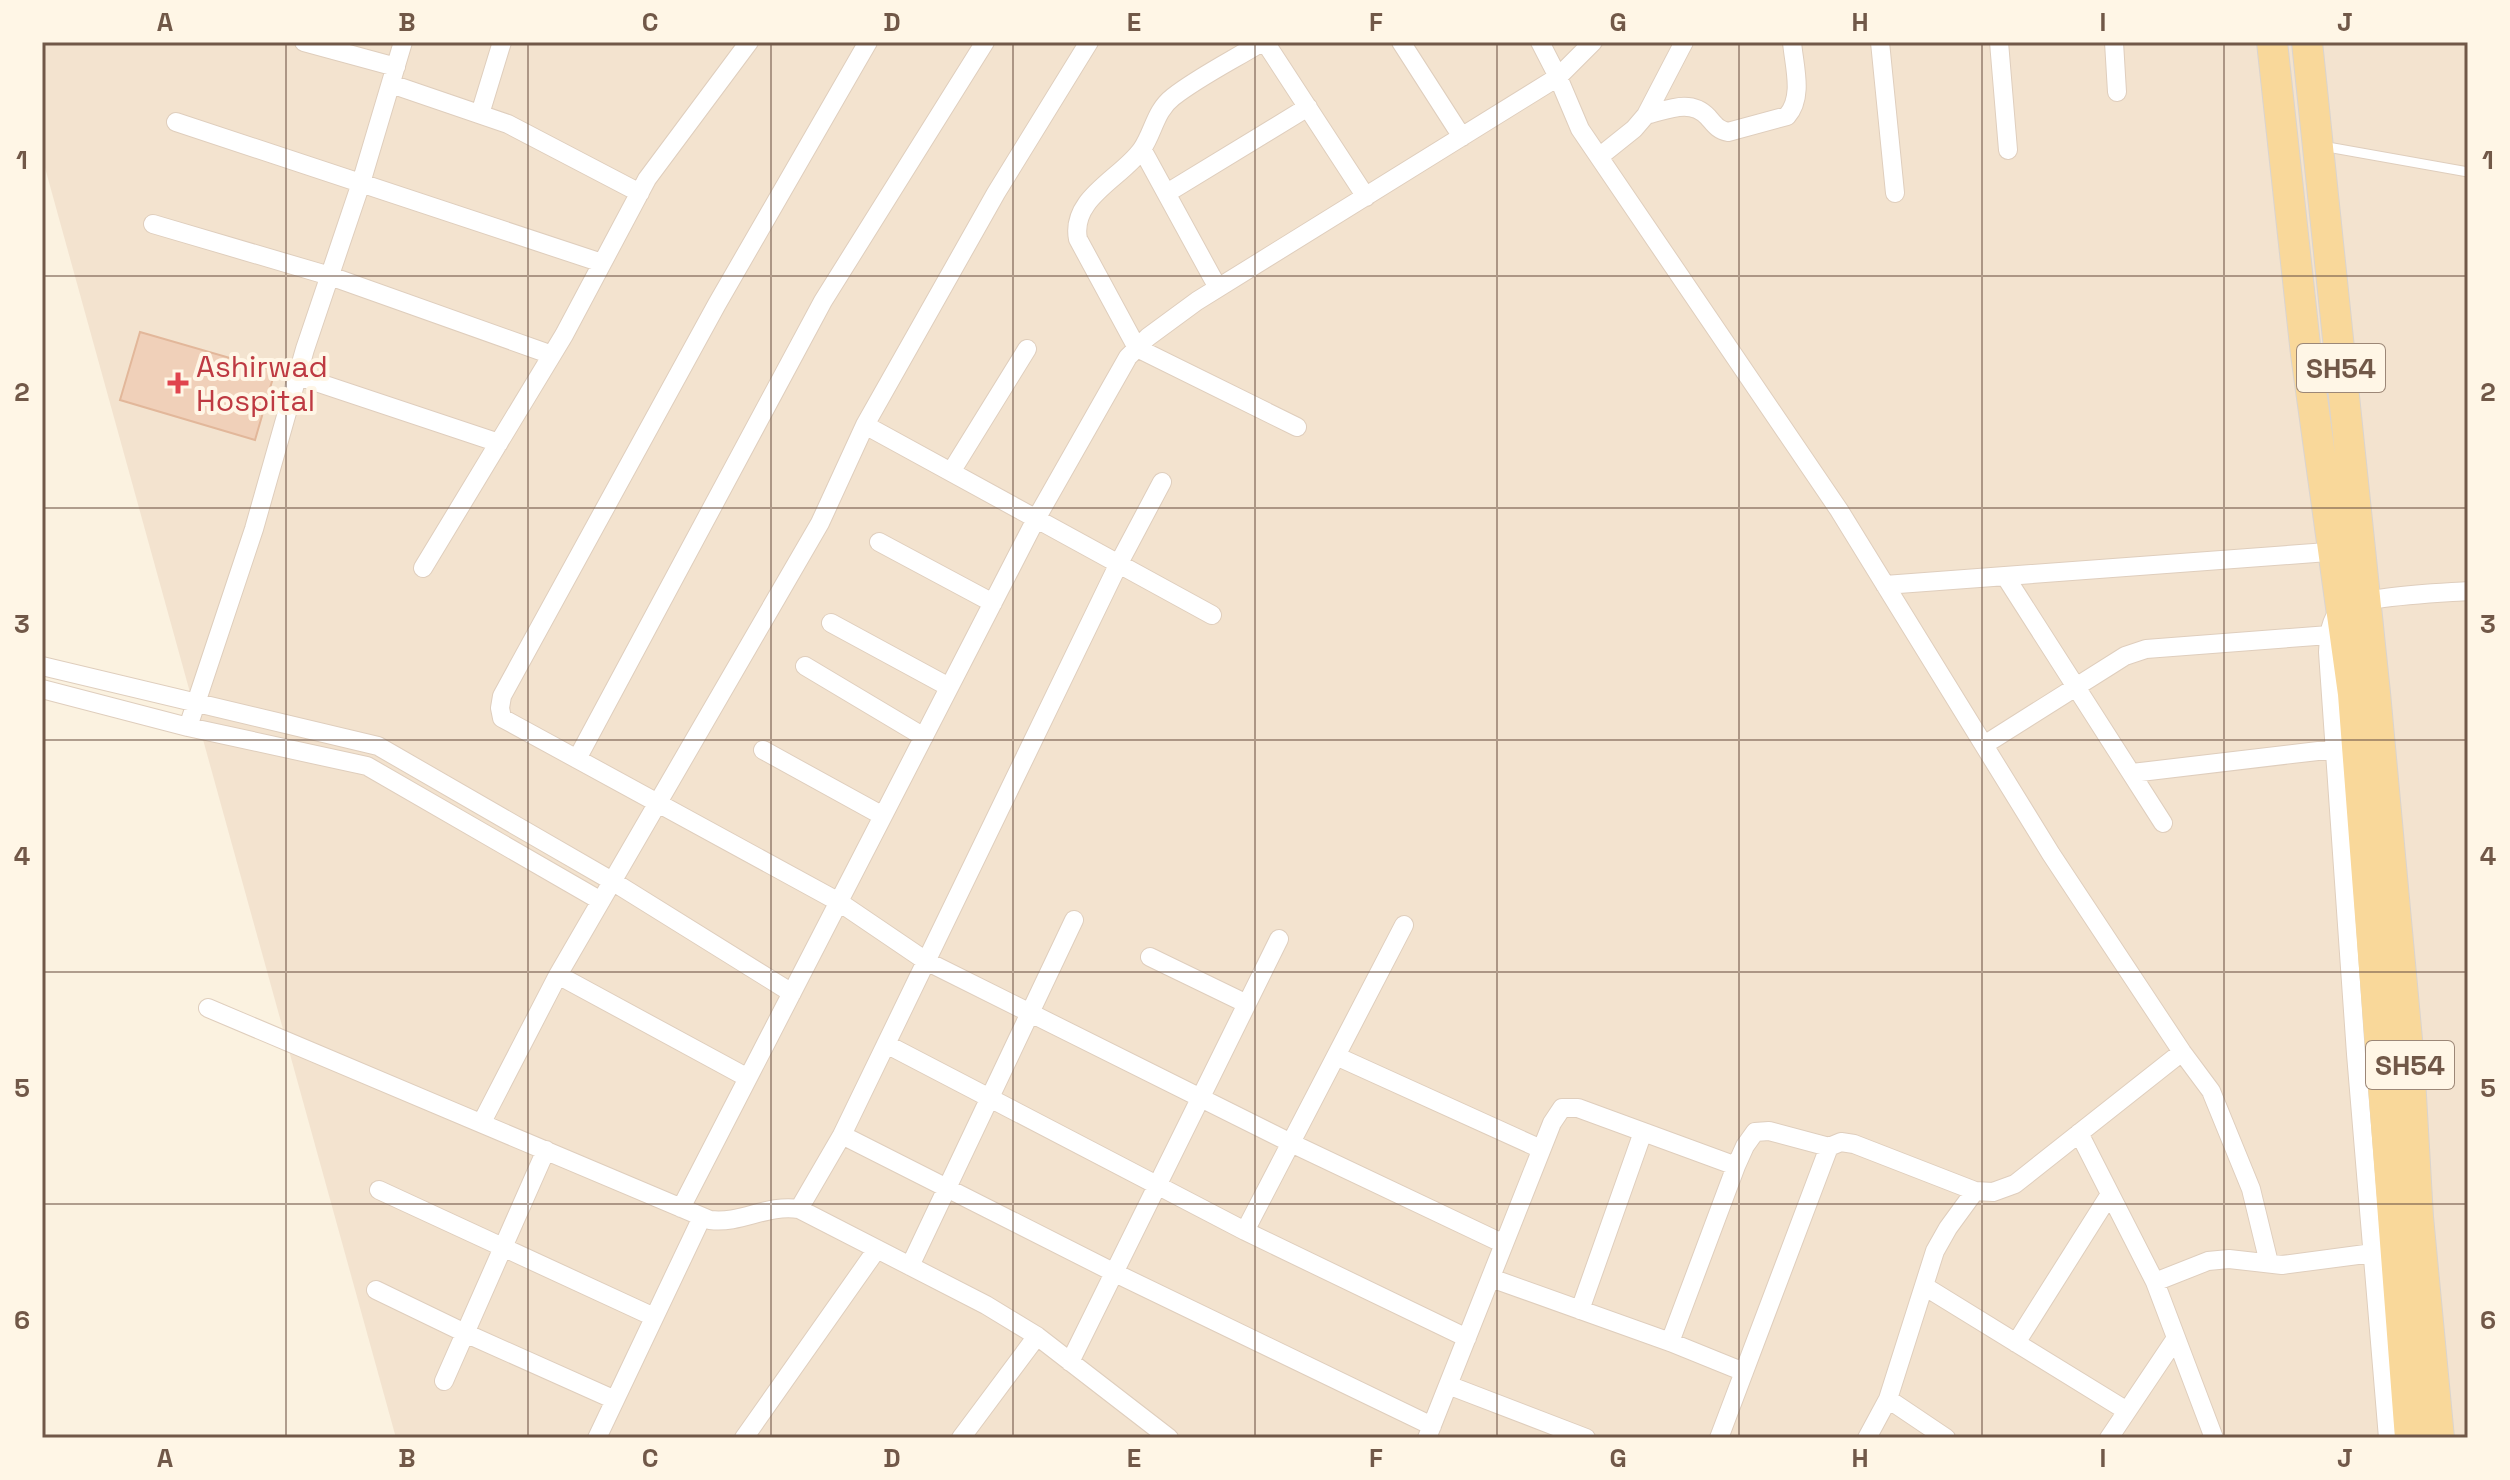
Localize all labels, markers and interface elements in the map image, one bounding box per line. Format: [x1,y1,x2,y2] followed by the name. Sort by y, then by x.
[157,5,174,39] text: A
[398,5,416,39] text: B
[642,5,658,39] text: C
[883,5,901,39] text: D
[1127,5,1141,39] text: E
[1369,5,1383,39] text: F
[1609,5,1627,39] text: G
[1851,5,1869,39] text: H
[2100,5,2106,39] text: I
[2337,5,2353,39] text: J
[16,143,28,177] text: 1
[2482,143,2494,177] text: 1
[2297,344,2385,392] road number: SH54
[196,347,328,420] place label: Ashirwad Hospital
[167,372,189,394] marker: Ashirwad Hospital
[14,375,30,409] text: 2
[2480,375,2496,409] text: 2
[14,607,30,641] text: 3
[2480,607,2496,641] text: 3
[14,839,30,873] text: 4
[2480,839,2496,873] text: 4
[2366,1041,2454,1089] road number: SH54
[14,1071,30,1105] text: 5
[2480,1071,2496,1105] text: 5
[14,1303,30,1337] text: 6
[2480,1303,2496,1337] text: 6
[157,1441,174,1475] text: A
[398,1441,416,1475] text: B
[642,1441,658,1475] text: C
[883,1441,901,1475] text: D
[1127,1441,1141,1475] text: E
[1369,1441,1383,1475] text: F
[1609,1441,1627,1475] text: G
[1851,1441,1869,1475] text: H
[2100,1441,2106,1475] text: I
[2337,1441,2353,1475] text: J

